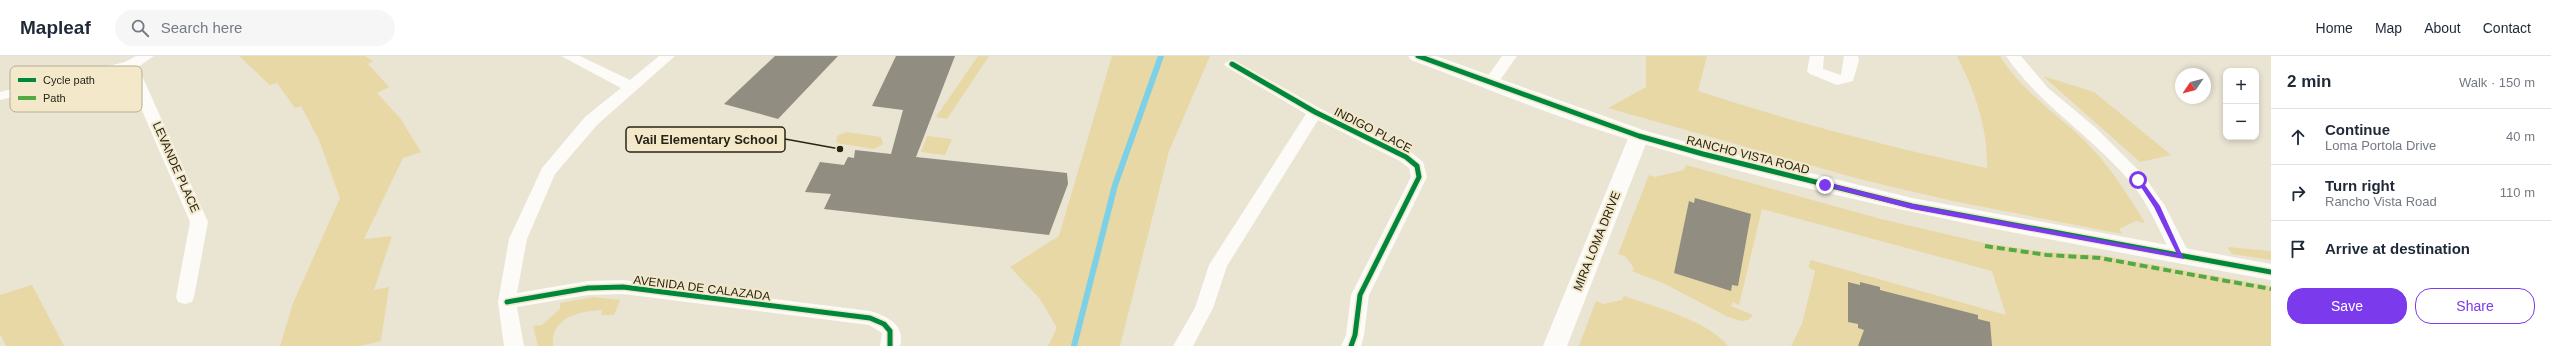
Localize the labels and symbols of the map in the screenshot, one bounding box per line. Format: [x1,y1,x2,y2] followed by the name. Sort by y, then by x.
[10,66,142,112] legend
[2175,68,2211,104] north arrow
[43,74,95,86] text: Cycle path
[43,92,66,104] text: Path
[1332,104,1414,156] street label: INDIGO PLACE
[150,119,202,215] street label: LEVANDE PLACE
[626,127,785,152] callout: Vail Elementary School
[634,132,778,147] text: Vail Elementary School
[1685,133,1811,177] street label: RANCHO VISTA ROAD
[2129,171,2147,189] route start
[1816,176,1834,194] route end
[1571,189,1623,293] street label: MIRA LOMA DRIVE
[633,273,771,303] street label: AVENIDA DE CALAZADA

